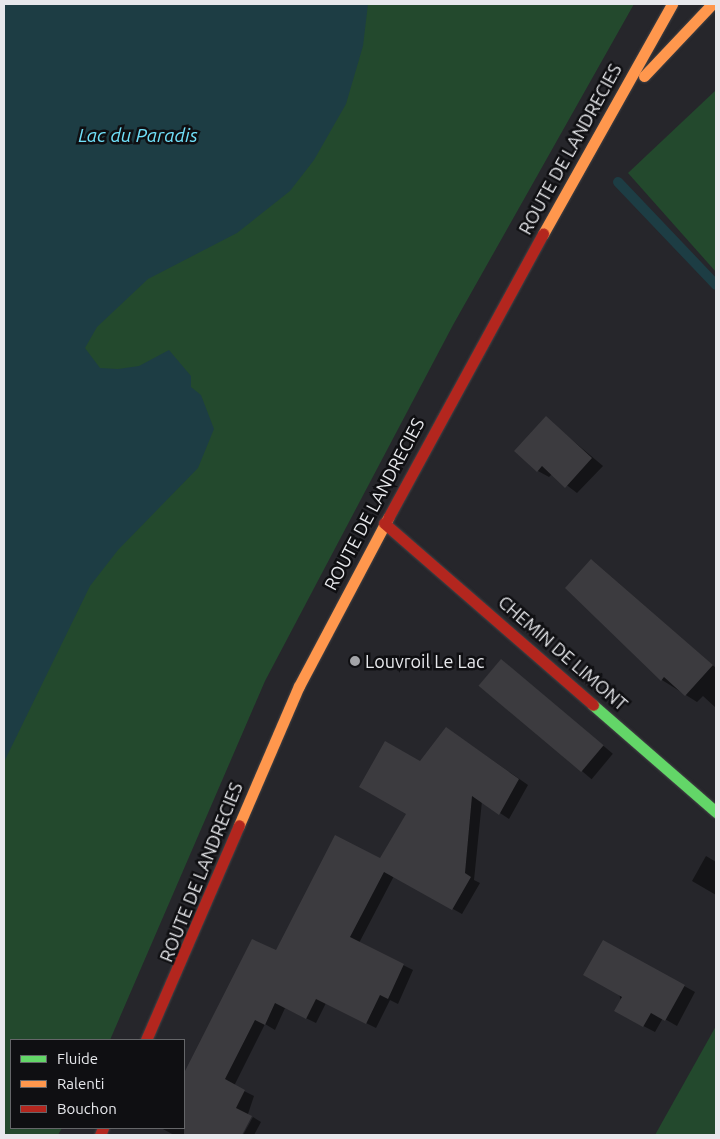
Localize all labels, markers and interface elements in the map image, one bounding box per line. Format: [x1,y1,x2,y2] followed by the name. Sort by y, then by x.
[514,60,626,238] street label: ROUTE DE LANDRECIES
[78,125,198,147] water label: Lac du Paradis
[319,414,429,594] street label: ROUTE DE LANDRECIES
[494,591,632,715] street label: CHEMIN DE LIMONT
[365,650,484,672] place label: Louvroil Le Lac
[349,655,361,667] marker: Louvroil Le Lac
[155,779,247,965] street label: ROUTE DE LANDRECIES
[10,1039,185,1129] legend
[57,1050,98,1067] text: Fluide
[57,1075,104,1092] text: Ralenti
[57,1100,117,1117] text: Bouchon

